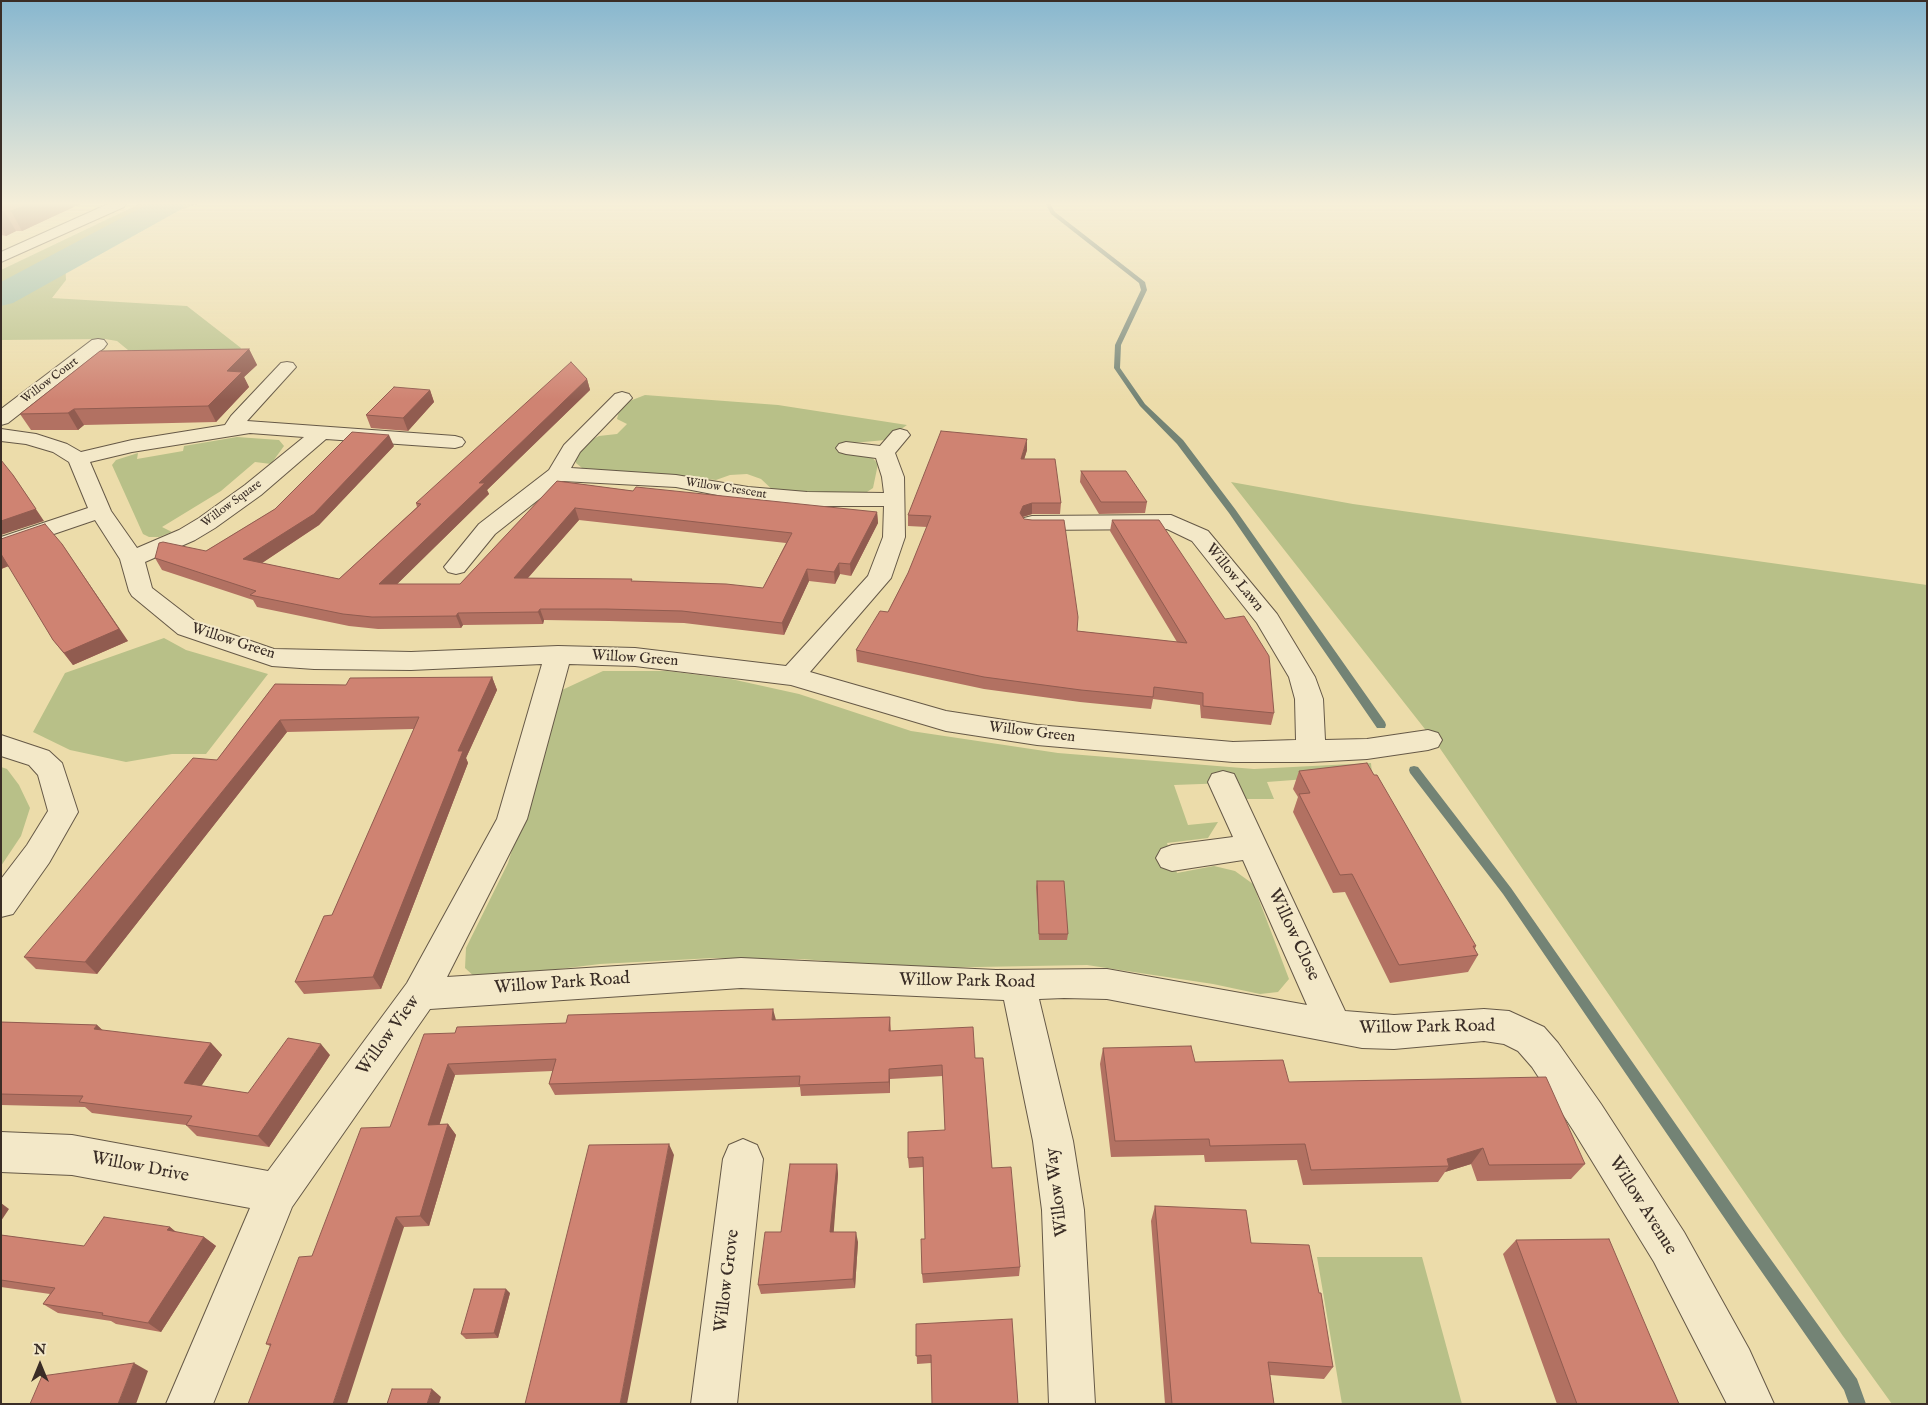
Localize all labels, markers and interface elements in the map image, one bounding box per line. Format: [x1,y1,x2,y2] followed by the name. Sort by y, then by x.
[19,355,81,407] street label: Willow Court
[684,475,768,503] street label: Willow Crescent
[199,477,265,531] street label: Willow Square
[1201,540,1267,616] street label: Willow Lawn
[189,620,277,664] street label: Willow Green
[591,647,679,671] street label: Willow Green
[988,719,1076,747] street label: Willow Green
[1262,886,1324,984] street label: Willow Close
[493,968,631,1000] street label: Willow Park Road
[899,970,1035,994] street label: Willow Park Road
[353,992,425,1080] street label: Willow View
[1359,1016,1495,1040] street label: Willow Park Road
[1042,1146,1074,1238] street label: Willow Way
[89,1148,191,1188] street label: Willow Drive
[1603,1153,1681,1259] street label: Willow Avenue
[711,1228,745,1334] street label: Willow Grove
[15,1340,65,1390] north arrow
[34,1341,46,1359] text: N

